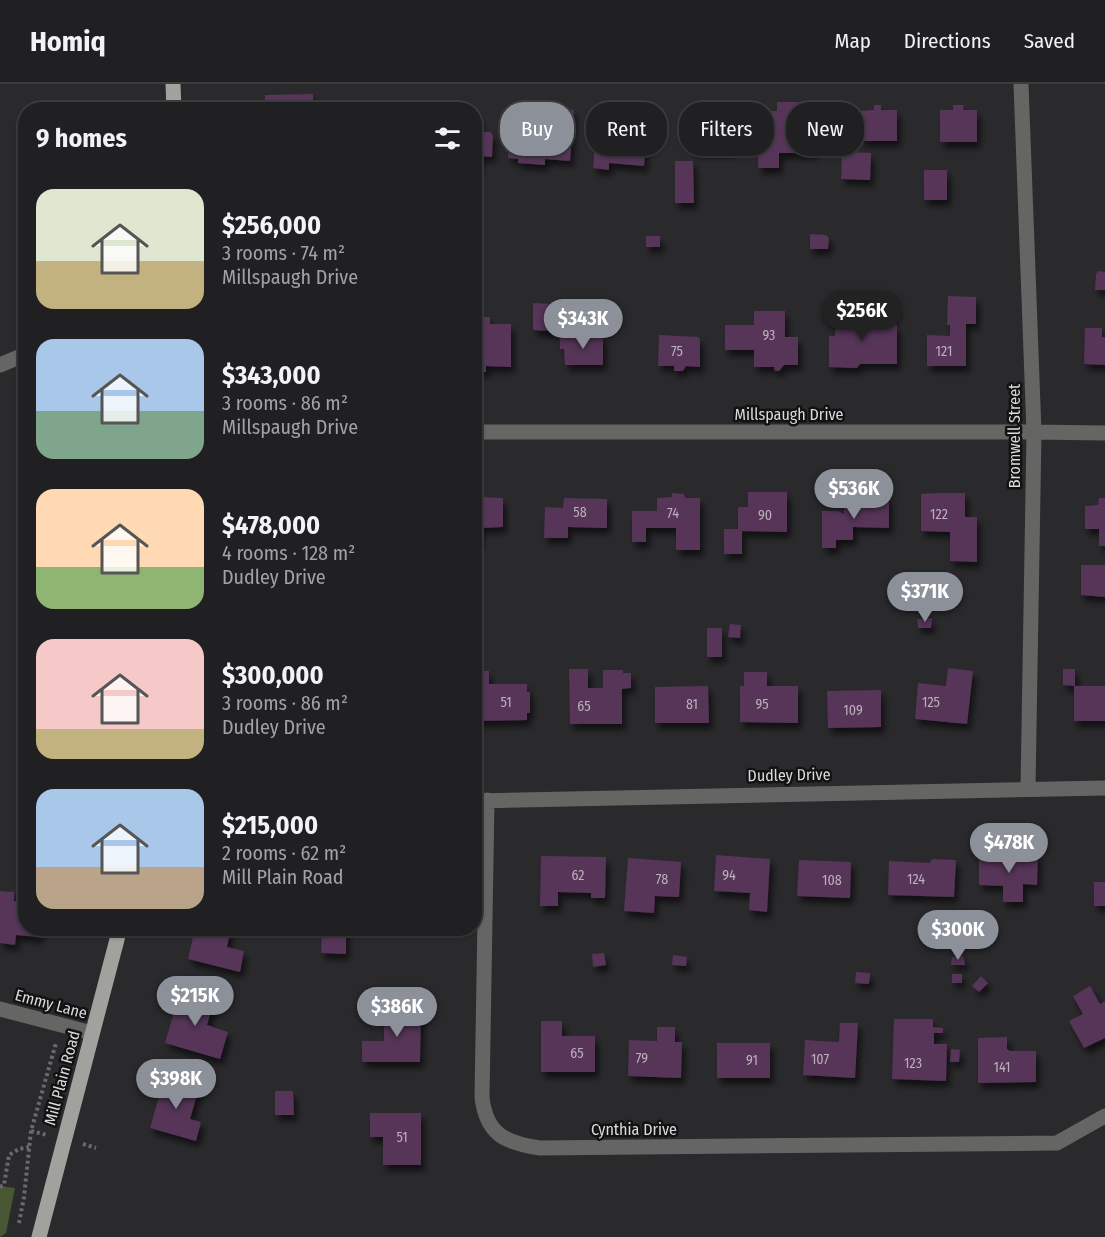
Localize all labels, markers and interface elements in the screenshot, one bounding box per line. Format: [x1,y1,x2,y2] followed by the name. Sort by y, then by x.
[30,25,106,58] text: Homiq
[834,28,871,54] text: Map
[904,28,991,54] text: Directions
[1024,28,1075,54] text: Saved
[500,102,574,156] chip: Buy
[586,102,667,156] chip: Rent
[679,102,774,156] chip: Filters
[786,102,864,156] chip: New
[431,122,464,155] icon: filters
[36,123,127,154] text: 9 homes
[222,210,321,241] text: $256,000
[84,213,156,285] icon: home
[222,241,345,265] text: 3 rooms · 74 m²
[222,265,358,289] text: Millspaugh Drive
[820,291,904,342] pin: $256K
[837,298,887,322] text: $256K
[541,299,625,350] pin: $343K
[558,306,608,330] text: $343K
[763,327,775,344] house number: 93
[671,343,683,360] house number: 75
[936,343,952,360] house number: 121
[222,360,321,391] text: $343,000
[84,363,156,435] icon: home
[1005,383,1024,488] street label: Bromwell Street
[222,391,348,415] text: 3 rooms · 86 m²
[735,405,844,424] street label: Millspaugh Drive
[222,415,358,439] text: Millspaugh Drive
[812,469,896,520] pin: $536K
[828,476,880,500] text: $536K
[573,504,587,521] house number: 58
[667,505,679,522] house number: 74
[930,506,948,523] house number: 122
[758,507,772,524] house number: 90
[222,510,320,541] text: $478,000
[84,513,156,585] icon: home
[222,541,355,565] text: 4 rooms · 128 m²
[222,565,326,589] text: Dudley Drive
[883,572,967,623] pin: $371K
[901,579,949,603] text: $371K
[222,660,324,691] text: $300,000
[84,663,156,735] icon: home
[222,691,348,715] text: 3 rooms · 86 m²
[500,694,512,711] house number: 51
[922,694,940,711] house number: 125
[686,696,698,713] house number: 81
[755,696,769,713] house number: 95
[577,698,591,715] house number: 65
[843,702,863,719] house number: 109
[222,715,326,739] text: Dudley Drive
[747,765,831,785] street label: Dudley Drive
[222,810,318,841] text: $215,000
[84,813,156,885] icon: home
[967,823,1051,874] pin: $478K
[984,830,1034,854] text: $478K
[222,841,346,865] text: 2 rooms · 62 m²
[222,865,344,889] text: Mill Plain Road
[572,867,585,884] house number: 62
[722,867,736,884] house number: 94
[656,871,668,888] house number: 78
[907,871,925,888] house number: 124
[822,872,842,889] house number: 108
[916,910,1000,961] pin: $300K
[932,917,984,941] text: $300K
[153,976,237,1027] pin: $215K
[171,983,219,1007] text: $215K
[13,985,89,1023] street label: Emmy Lane
[355,987,439,1038] pin: $386K
[371,994,423,1018] text: $386K
[40,1029,84,1127] street label: Mill Plain Road
[570,1045,584,1062] house number: 65
[636,1050,648,1067] house number: 79
[811,1051,829,1068] house number: 107
[746,1052,758,1069] house number: 91
[904,1055,922,1072] house number: 123
[134,1059,218,1110] pin: $398K
[994,1059,1010,1076] house number: 141
[150,1066,202,1090] text: $398K
[591,1120,677,1139] street label: Cynthia Drive
[396,1129,408,1146] house number: 51

